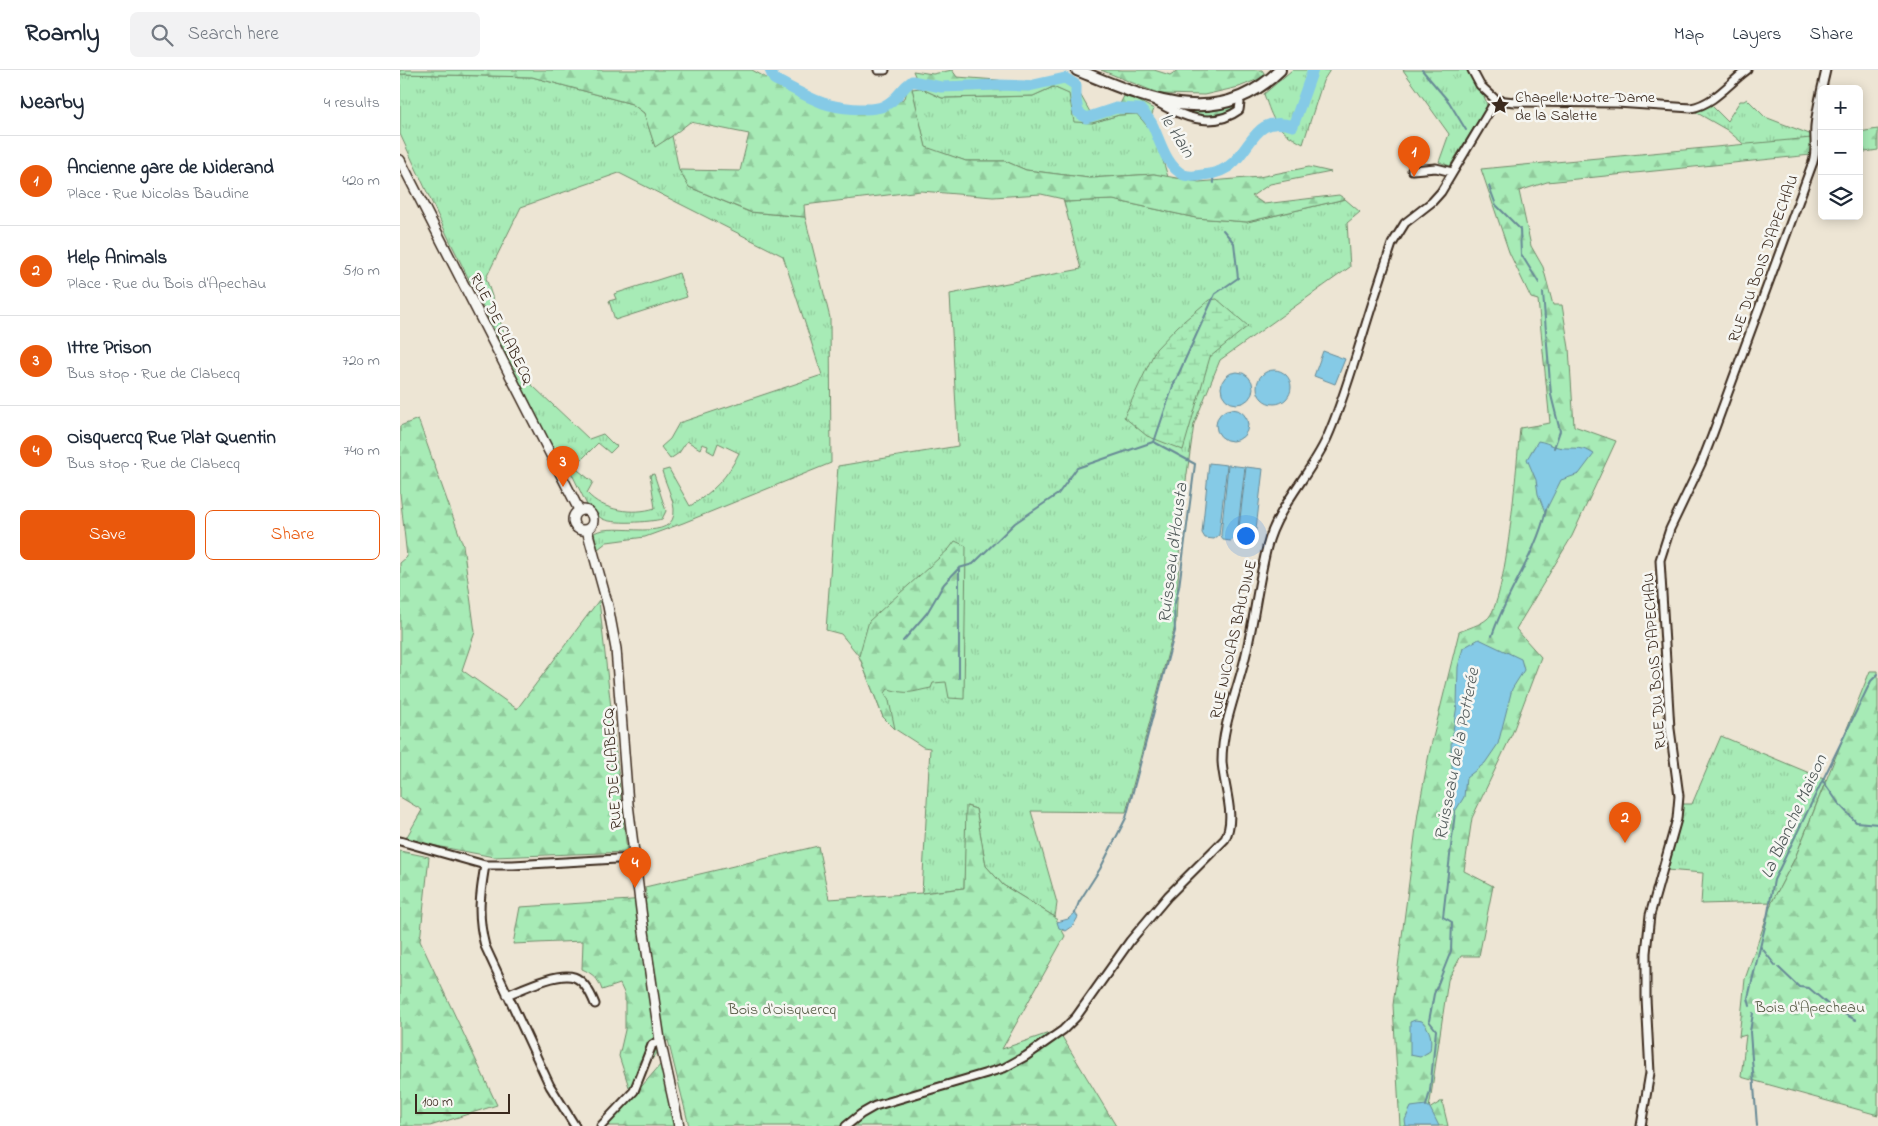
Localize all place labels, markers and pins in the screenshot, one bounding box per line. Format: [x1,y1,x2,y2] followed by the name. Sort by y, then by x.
[1515,86,1656,128] place label: Chapelle Notre-Dame de la Salette
[1489,94,1511,116] place icon: Chapelle Notre-Dame de la Salette
[1398,136,1430,177] pin: 1
[547,446,579,487] pin: 3
[1609,802,1641,843] pin: 2
[619,847,651,888] pin: 4

